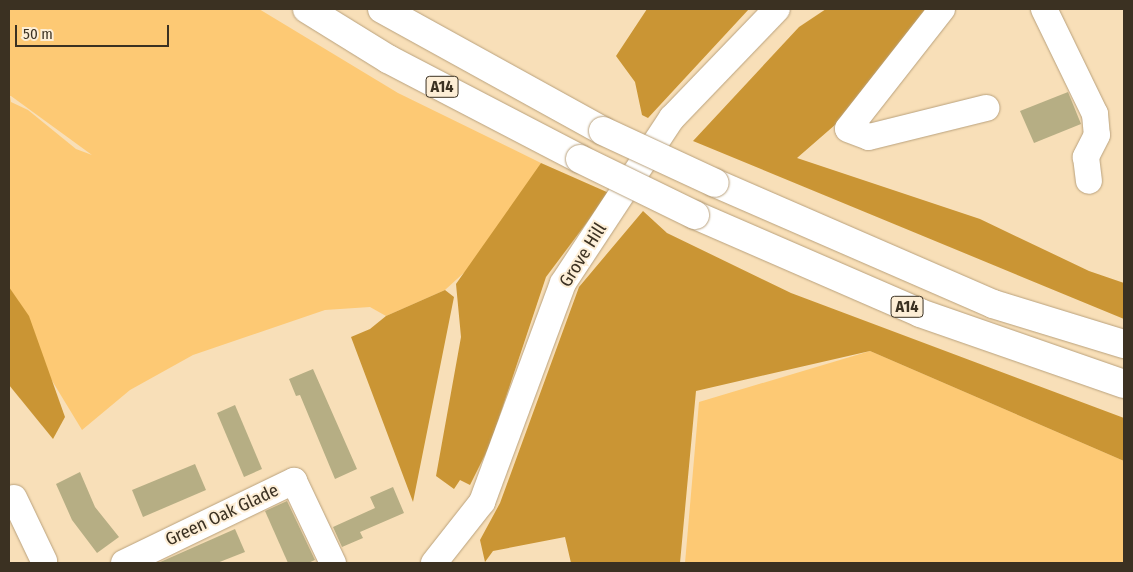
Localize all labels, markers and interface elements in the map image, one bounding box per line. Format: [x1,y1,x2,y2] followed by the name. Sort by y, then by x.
[18,15,171,47] scale bar
[23,25,53,43] text: 50 m
[424,74,460,100] road number: A14
[555,219,611,291] street label: Grove Hill
[890,294,924,320] road number: A14
[162,479,282,551] street label: Green Oak Glade

